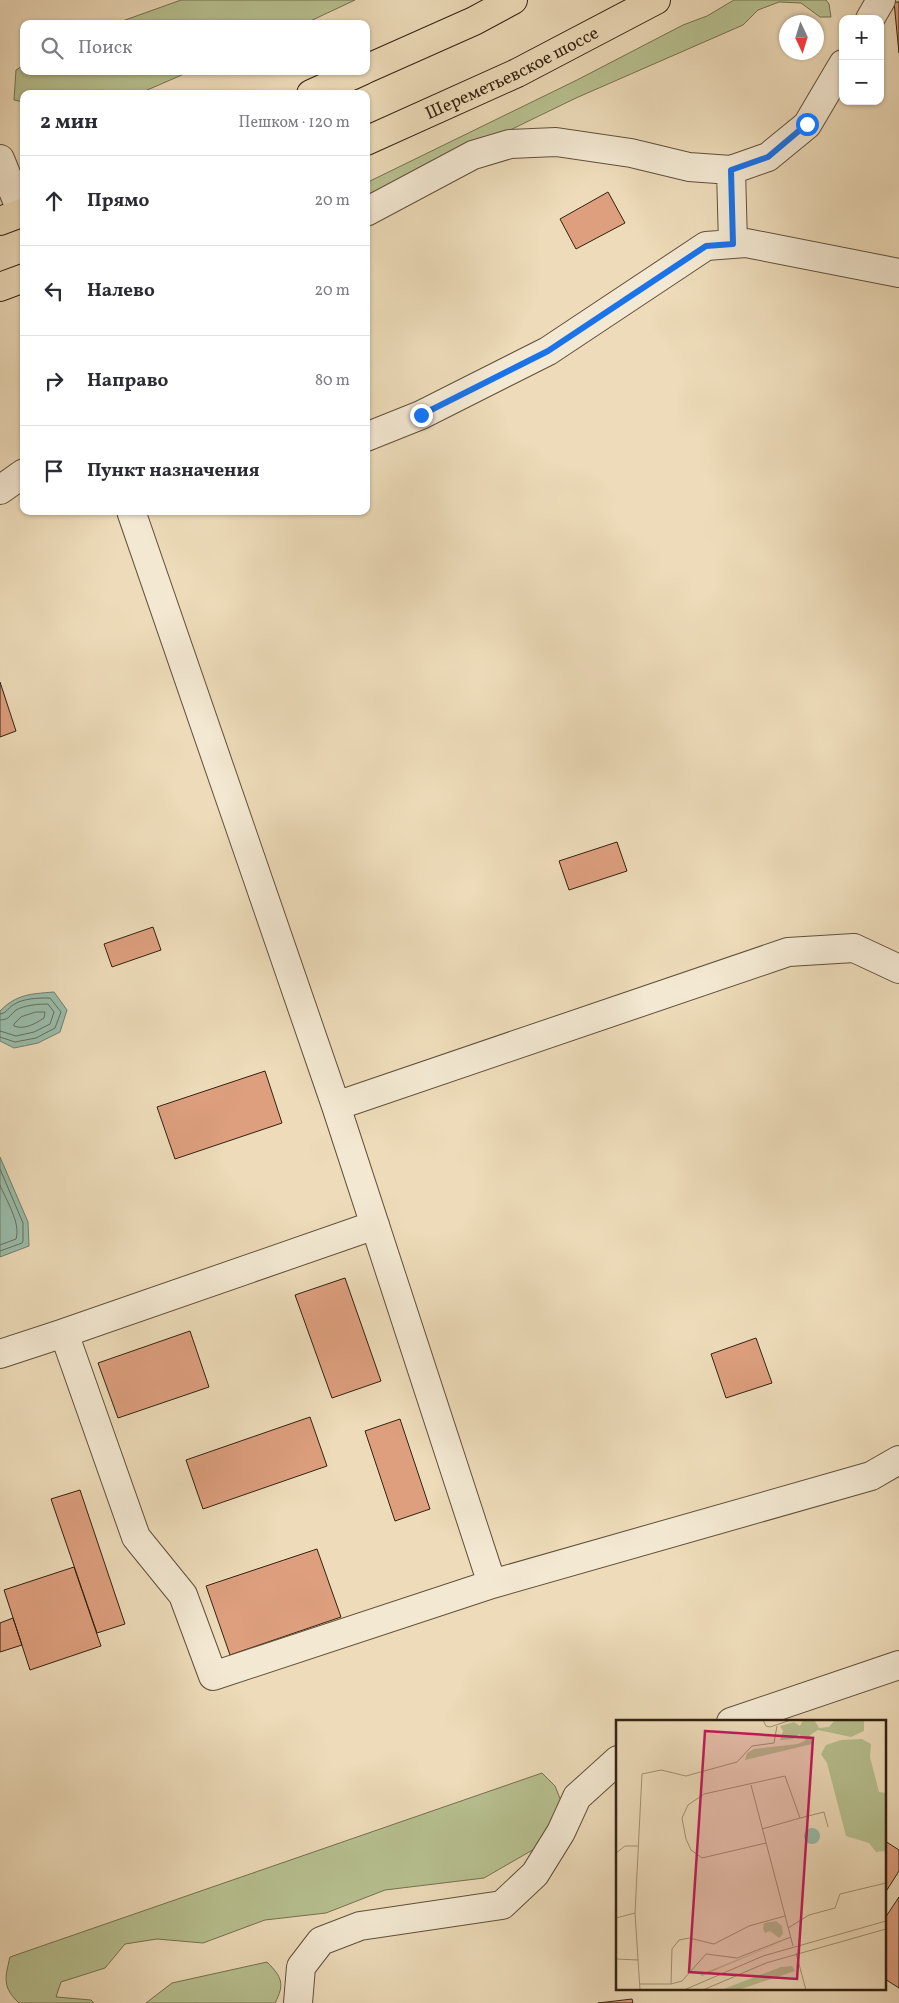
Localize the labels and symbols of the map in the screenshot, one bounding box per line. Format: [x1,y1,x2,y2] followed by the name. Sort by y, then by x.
[779,15,824,60] north arrow
[422,21,604,127] street label: Шереметьевское шоссе
[796,113,819,136] route start
[410,404,433,427] route end
[616,1720,886,1990] inset map

